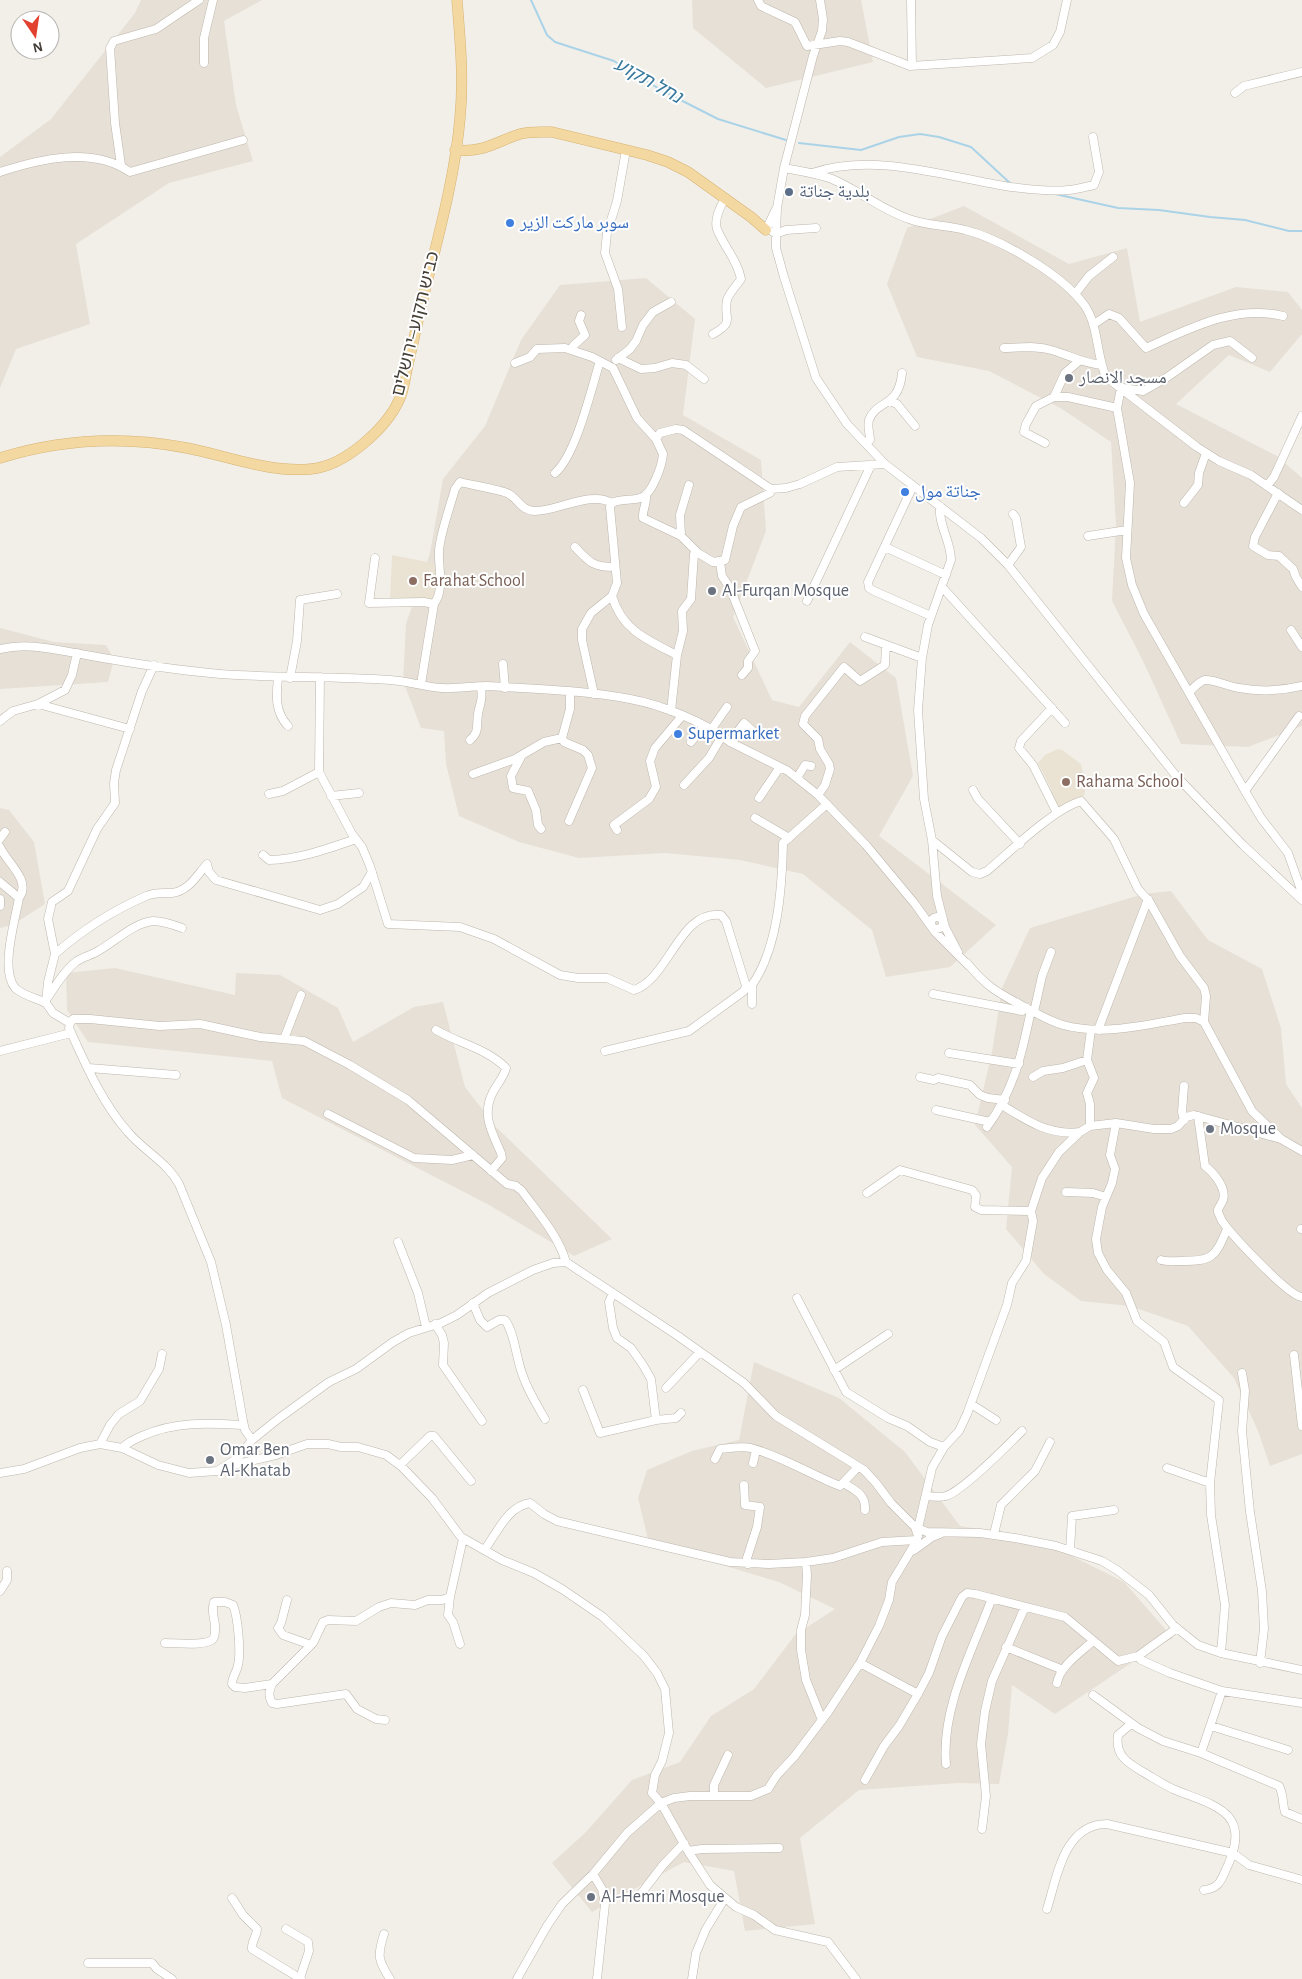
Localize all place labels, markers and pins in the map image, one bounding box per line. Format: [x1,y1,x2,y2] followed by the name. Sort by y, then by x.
[799,183,870,202] place label: بلدية جناتة
[783,186,795,198] marker: بلدية جناتة
[519,214,629,233] place label: سوبر ماركت الزير
[504,217,516,229] marker: سوبر ماركت الزير
[1078,369,1167,387] place label: مسجد الانصار
[1063,372,1075,384] marker: مسجد الانصار
[915,483,981,502] place label: جناتة مول
[899,486,911,498] marker: جناتة مول
[423,572,525,590] place label: Farahat School
[407,575,419,587] marker: Farahat School
[722,582,849,600] place label: Al-Furqan Mosque
[706,585,718,597] marker: Al-Furqan Mosque
[688,725,780,743] place label: Supermarket
[672,728,684,740] marker: Supermarket
[1076,773,1184,791] place label: Rahama School
[1060,776,1072,788] marker: Rahama School
[1220,1120,1276,1138] place label: Mosque
[1204,1123,1216,1135] marker: Mosque
[220,1441,291,1480] place label: Omar Ben Al-Khatab
[204,1454,216,1466] marker: Omar Ben Al-Khatab
[601,1888,724,1906] place label: Al-Hemri Mosque
[585,1891,597,1903] marker: Al-Hemri Mosque

